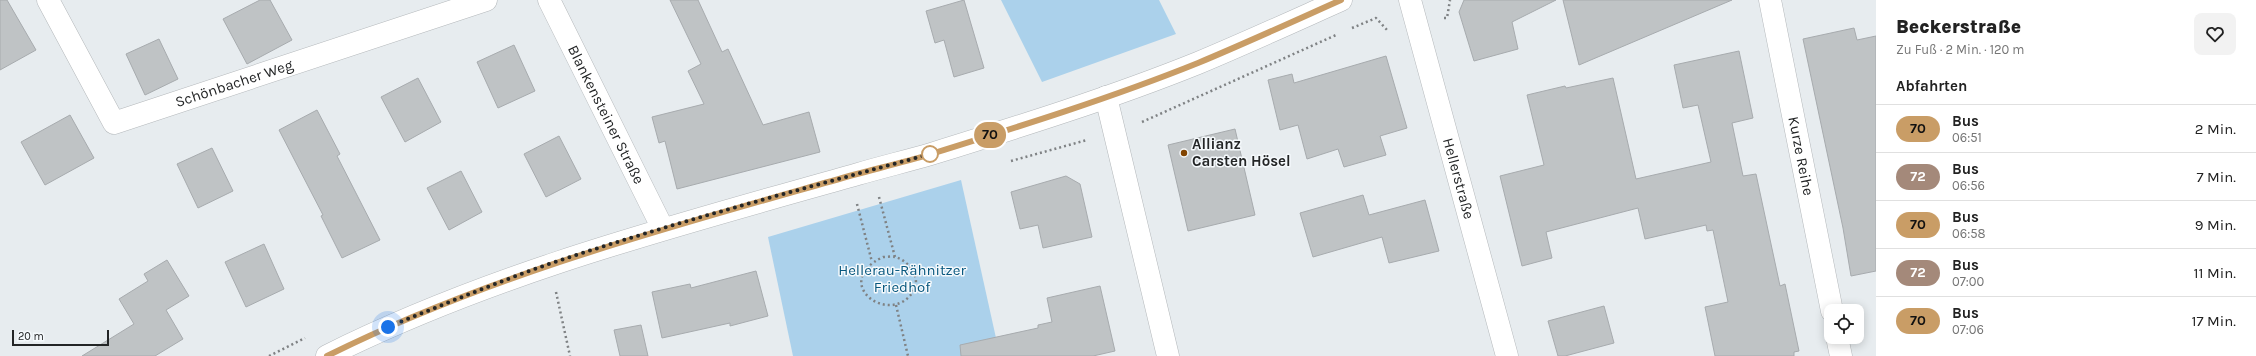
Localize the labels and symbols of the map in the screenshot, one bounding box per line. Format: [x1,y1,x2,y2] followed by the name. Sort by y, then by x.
[564,42,648,187] street label: Blankensteiner Straße
[173,55,296,111] street label: Schönbacher Weg
[1784,115,1818,197] street label: Kurze Reihe
[972,122,1008,148] line badge: 70
[1192,135,1291,170] place label: Allianz Carsten Hösel
[1439,136,1478,221] street label: Hellerstraße
[921,145,939,163] unlabelled marker
[1179,148,1189,158] marker: Allianz Carsten Hösel
[838,261,966,296] park label: Hellerau-Rähnitzer Friedhof
[378,317,398,337] your location
[12,328,109,347] scale bar

